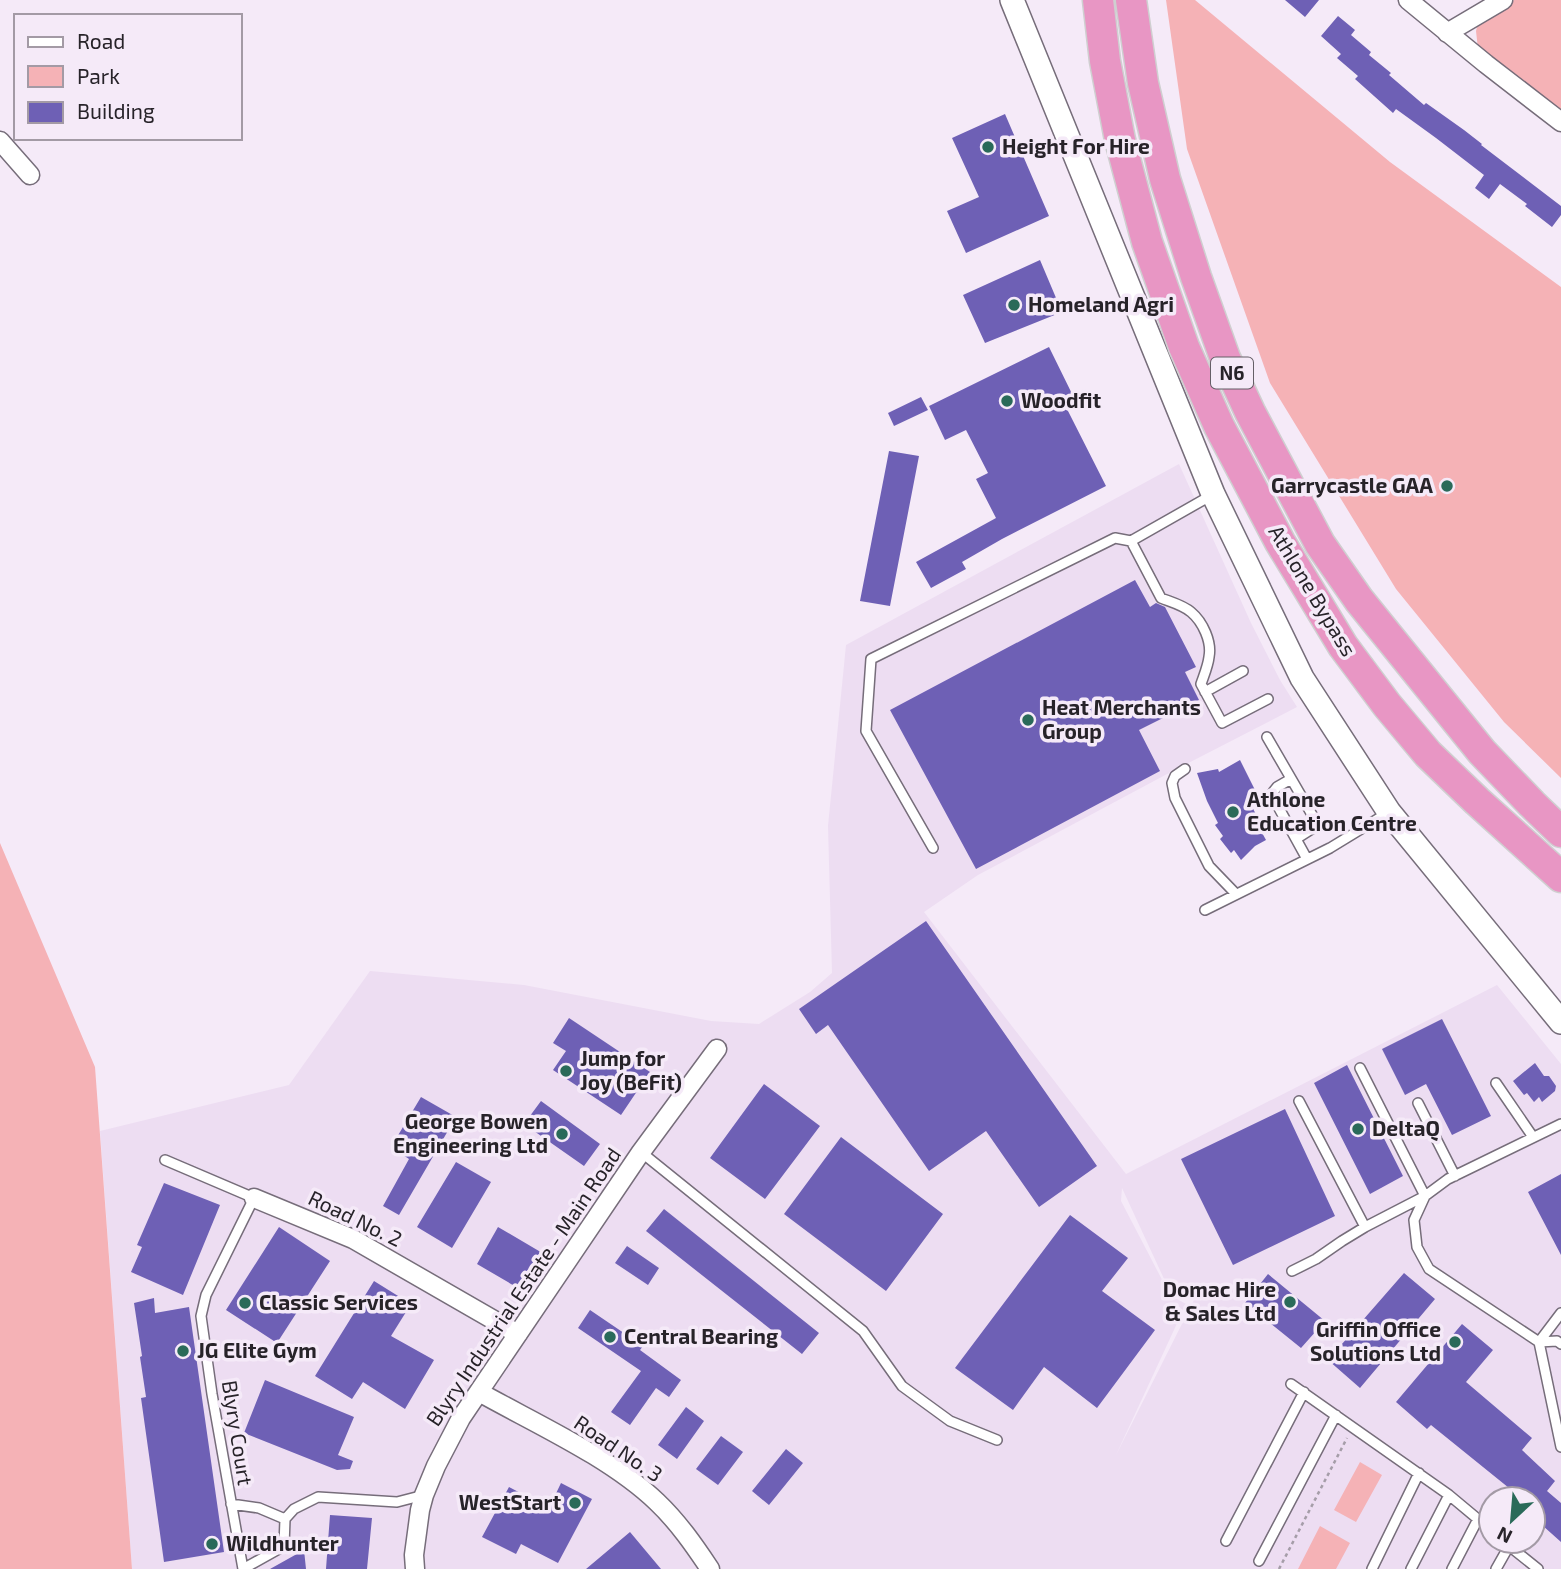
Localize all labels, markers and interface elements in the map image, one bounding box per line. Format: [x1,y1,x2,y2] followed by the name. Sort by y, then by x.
[14,14,242,140] legend
[77,28,125,53] text: Road
[77,63,120,88] text: Park
[77,98,155,123] text: Building
[1002,133,1150,158] place label: Height For Hire
[980,139,996,155] marker: Height For Hire
[1028,291,1174,316] place label: Homeland Agri
[1006,297,1022,313] marker: Homeland Agri
[1211,358,1253,388] road number: N6
[1021,387,1101,412] place label: Woodfit
[999,393,1015,409] marker: Woodfit
[1271,472,1433,498] place label: Garrycastle GAA
[1439,478,1455,494] marker: Garrycastle GAA
[1264,520,1362,660] street label: Athlone Bypass
[1042,694,1201,743] place label: Heat Merchants Group
[1020,712,1036,728] marker: Heat Merchants Group
[1247,786,1417,835] place label: Athlone Education Centre
[1225,804,1241,820] marker: Athlone Education Centre
[580,1045,682,1095] place label: Jump for Joy (BeFit)
[558,1063,574,1079] marker: Jump for Joy (BeFit)
[393,1108,548,1157] place label: George Bowen Engineering Ltd
[1372,1115,1440,1141] place label: DeltaQ
[1350,1121,1366,1137] marker: DeltaQ
[554,1126,570,1142] marker: George Bowen Engineering Ltd
[420,1142,625,1430] street label: Blyry Industrial Estate - Main Road
[305,1184,407,1251] street label: Road No. 2
[1163,1276,1276,1325] place label: Domac Hire & Sales Ltd
[259,1289,418,1314] place label: Classic Services
[1282,1294,1298,1310] marker: Domac Hire & Sales Ltd
[237,1295,253,1311] marker: Classic Services
[1310,1316,1441,1365] place label: Griffin Office Solutions Ltd
[624,1323,778,1348] place label: Central Bearing
[602,1329,618,1345] marker: Central Bearing
[1447,1334,1463,1350] marker: Griffin Office Solutions Ltd
[197,1337,317,1363] place label: JG Elite Gym
[175,1343,191,1359] marker: JG Elite Gym
[218,1378,259,1487] street label: Blyry Court
[570,1409,668,1486] street label: Road No. 3
[1477,1485,1547,1555] north arrow
[459,1489,561,1514] place label: WestStart
[567,1495,583,1511] marker: WestStart
[1493,1522,1516,1549] text: N
[226,1530,339,1555] place label: Wildhunter
[204,1536,220,1552] marker: Wildhunter

